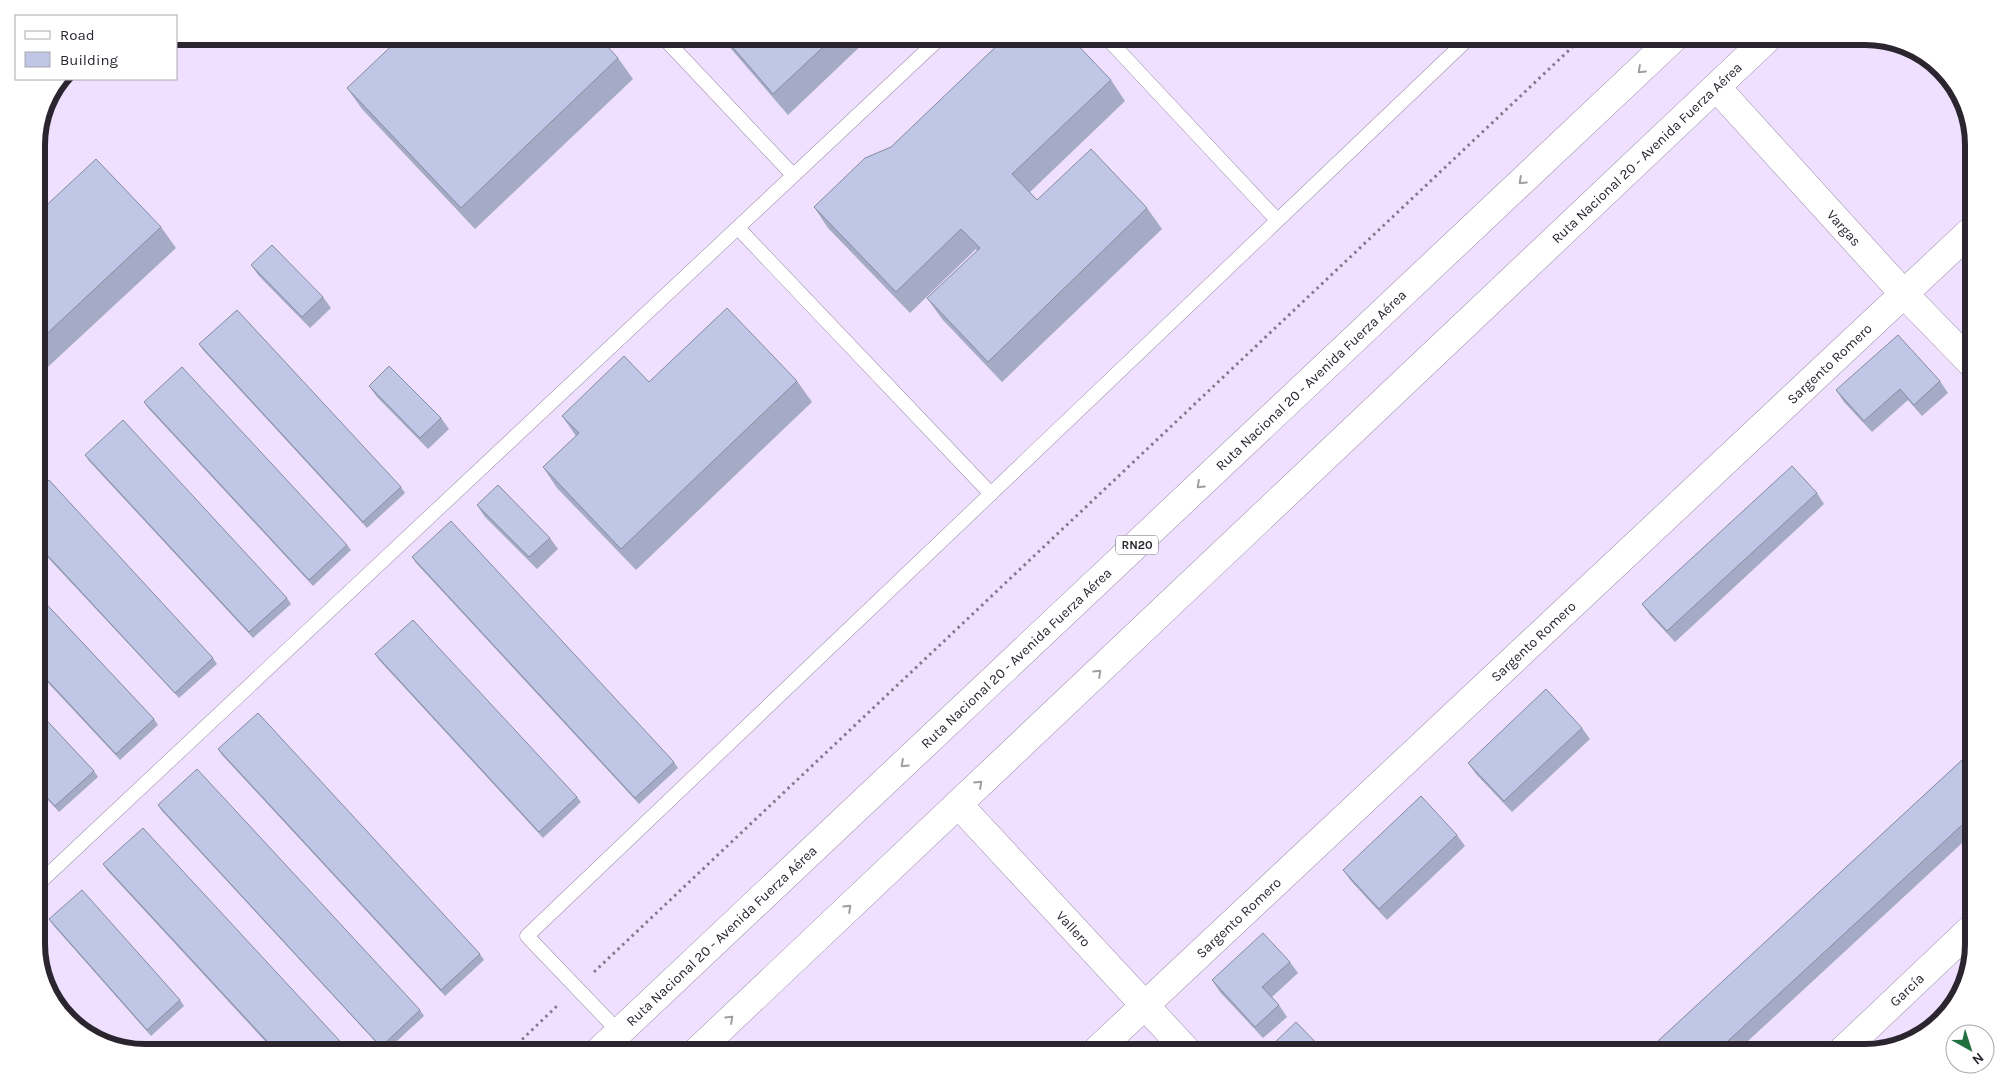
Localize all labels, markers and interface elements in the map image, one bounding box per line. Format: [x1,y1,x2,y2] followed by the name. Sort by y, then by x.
[15,15,178,80] legend
[60,26,95,44] text: Road
[60,51,118,69] text: Building
[1548,59,1746,247] street label: Ruta Nacional 20 - Avenida Fuerza Aérea
[1637,64,1646,73] one-way arrow
[1519,175,1528,184] one-way arrow
[1823,207,1864,250] street label: Vargas
[1212,287,1410,474] street label: Ruta Nacional 20 - Avenida Fuerza Aérea
[1784,320,1876,408] street label: Sargento Romero
[1197,479,1206,488] one-way arrow
[1116,536,1158,554] road number: RN20
[918,564,1115,752] street label: Ruta Nacional 20 - Avenida Fuerza Aérea
[1488,598,1580,685] street label: Sargento Romero
[1092,670,1101,679] one-way arrow
[901,758,910,767] one-way arrow
[974,781,983,790] one-way arrow
[623,842,821,1030] street label: Ruta Nacional 20 - Avenida Fuerza Aérea
[1193,874,1285,962] street label: Sargento Romero
[843,905,852,914] one-way arrow
[1052,907,1094,950] street label: Vallero
[1886,970,1928,1010] street label: García
[725,1016,734,1025] one-way arrow
[1945,1024,1995,1074] north arrow
[1969,1049,1987,1068] text: N

